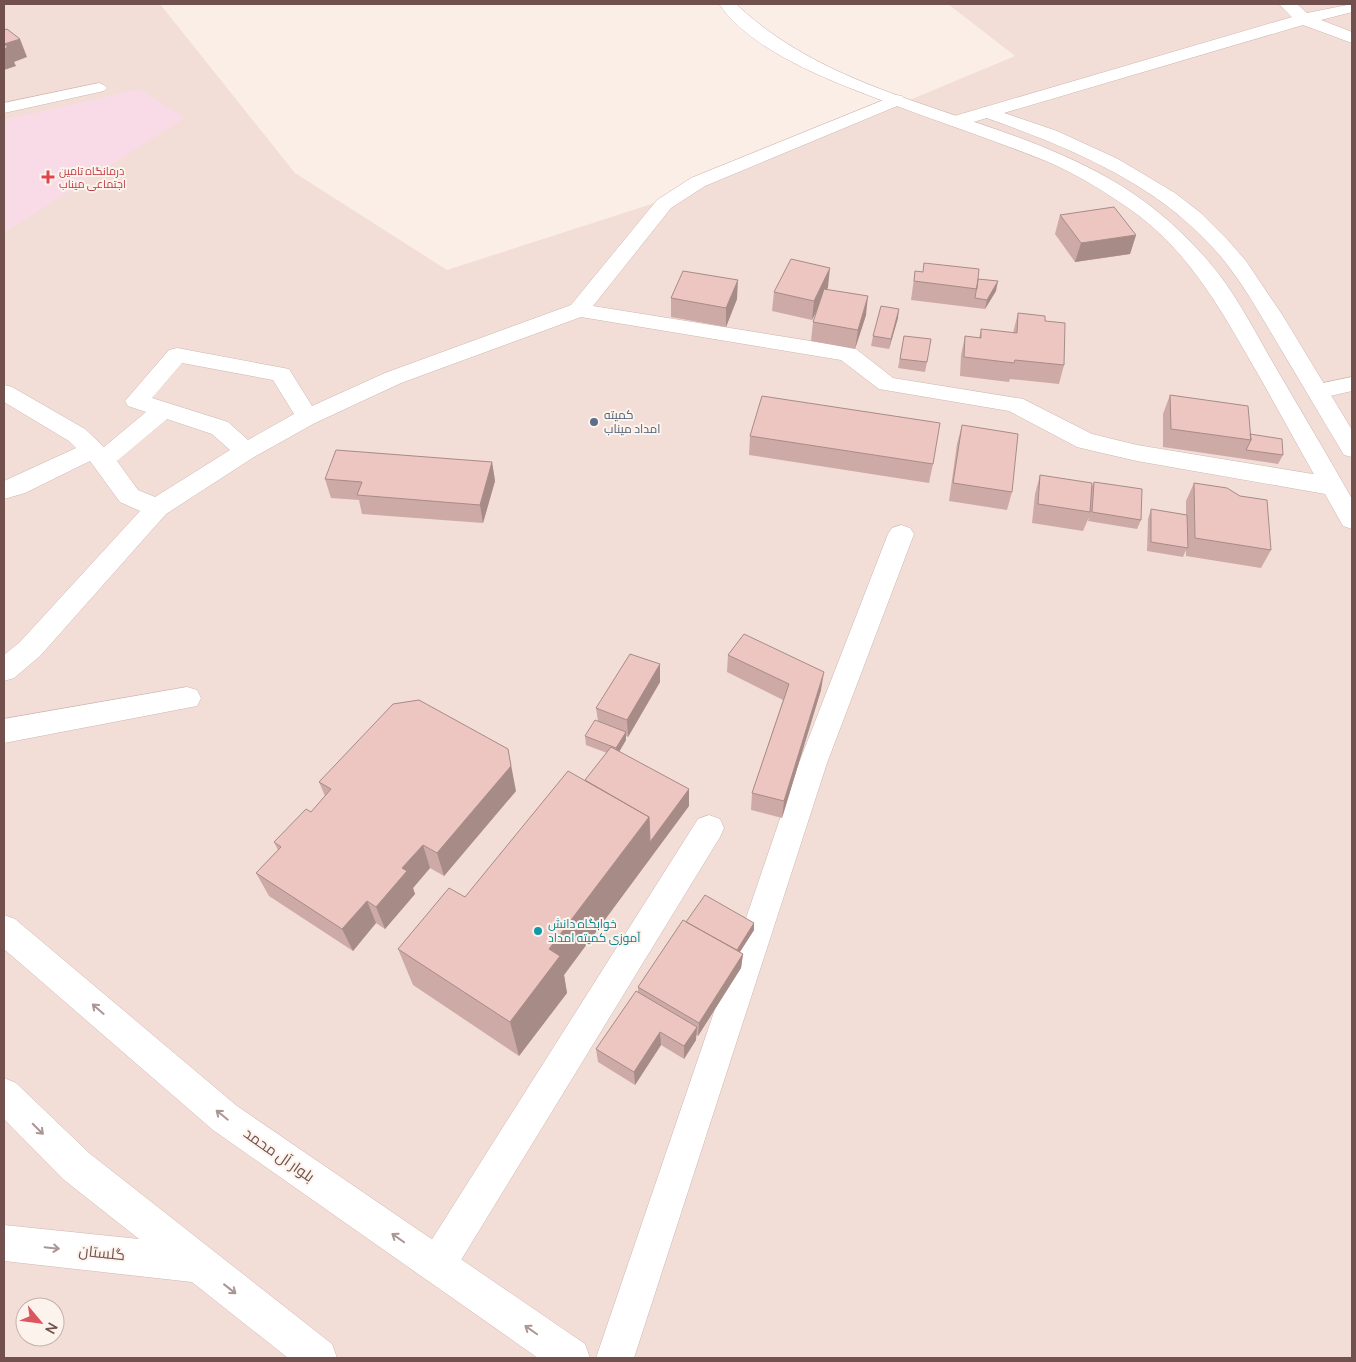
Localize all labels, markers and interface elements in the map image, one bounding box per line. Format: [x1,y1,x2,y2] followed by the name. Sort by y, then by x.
[59,163,126,191] place label: درمانگاه تامین اجتماعی میناب
[41,170,55,184] marker: درمانگاه تامین اجتماعی میناب
[604,406,661,437] place label: کمیته امداد میناب
[588,416,600,428] marker: کمیته امداد میناب
[548,915,641,946] place label: خوابگاه دانش آموزی کمیته امداد
[532,925,544,937] marker: خوابگاه دانش آموزی کمیته امداد
[92,1004,105,1015] one-way arrow
[215,1109,228,1120] one-way arrow
[240,1122,319,1187] street label: بلوار آل محمد
[32,1123,45,1135] one-way arrow
[391,1233,405,1243] one-way arrow
[78,1240,126,1265] street label: گلستان
[44,1243,60,1253] one-way arrow
[224,1283,237,1294] one-way arrow
[15,1297,65,1347] north arrow
[41,1320,63,1338] text: N
[525,1325,539,1335] one-way arrow

